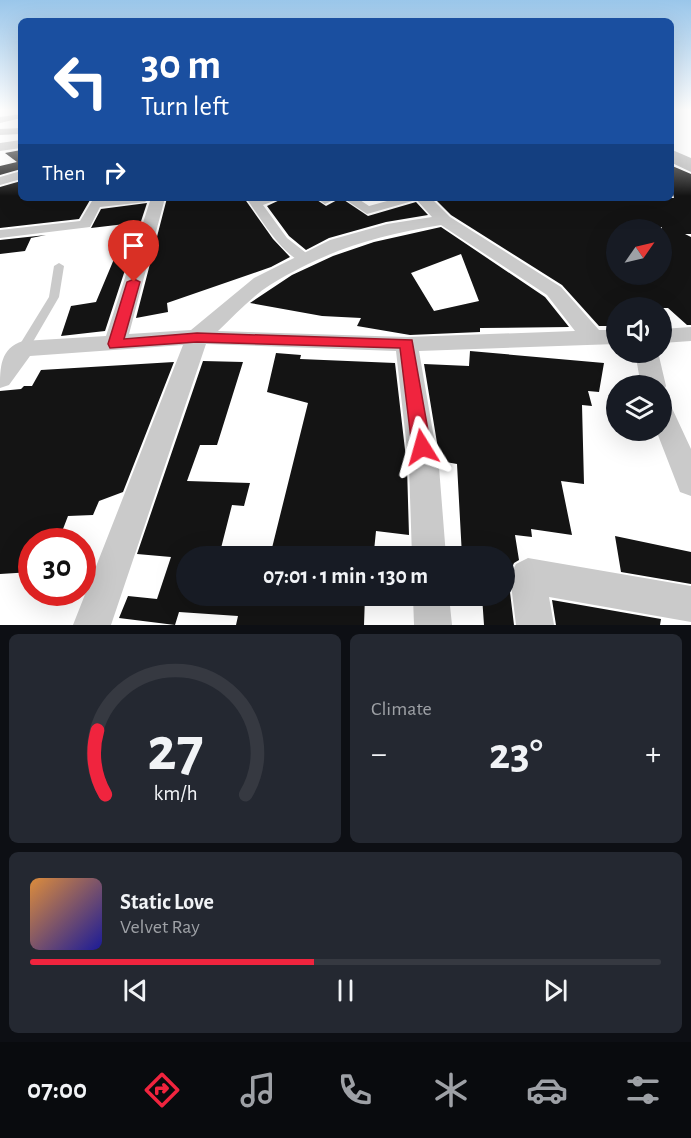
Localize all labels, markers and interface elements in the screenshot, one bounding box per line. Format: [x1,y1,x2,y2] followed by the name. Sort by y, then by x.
[42,42,120,120] icon: left
[141,44,221,86] text: 30 m
[141,93,229,120] text: Turn left
[98,156,131,189] icon: right
[42,162,86,184] text: Then
[606,219,672,285] north arrow
[606,219,672,441] map controls
[108,220,159,282] pin
[117,229,150,262] icon: arrive
[606,297,672,363] button: sound
[606,375,672,441] button: layers
[390,415,454,479] position arrow
[18,528,96,606] speed limit sign: 30
[263,565,428,587] text: 07:01 · 1 min · 130 m
[371,699,432,719] text: Climate
[147,719,203,781] text: 27
[489,732,543,777] text: 23°
[371,738,387,771] text: −
[645,738,661,771] text: +
[153,784,197,805] text: km/h
[120,891,214,913] text: Static Love
[120,917,200,937] text: Velvet Ray
[119,974,152,1007] icon: previous
[329,974,362,1007] icon: pause
[539,974,572,1007] icon: next
[141,1069,183,1111] icon: directions
[237,1069,279,1111] icon: music
[334,1069,376,1111] icon: phone
[430,1069,472,1111] icon: climate
[526,1069,568,1111] icon: car
[622,1069,664,1111] icon: filters
[27,1076,87,1103] text: 07:00

